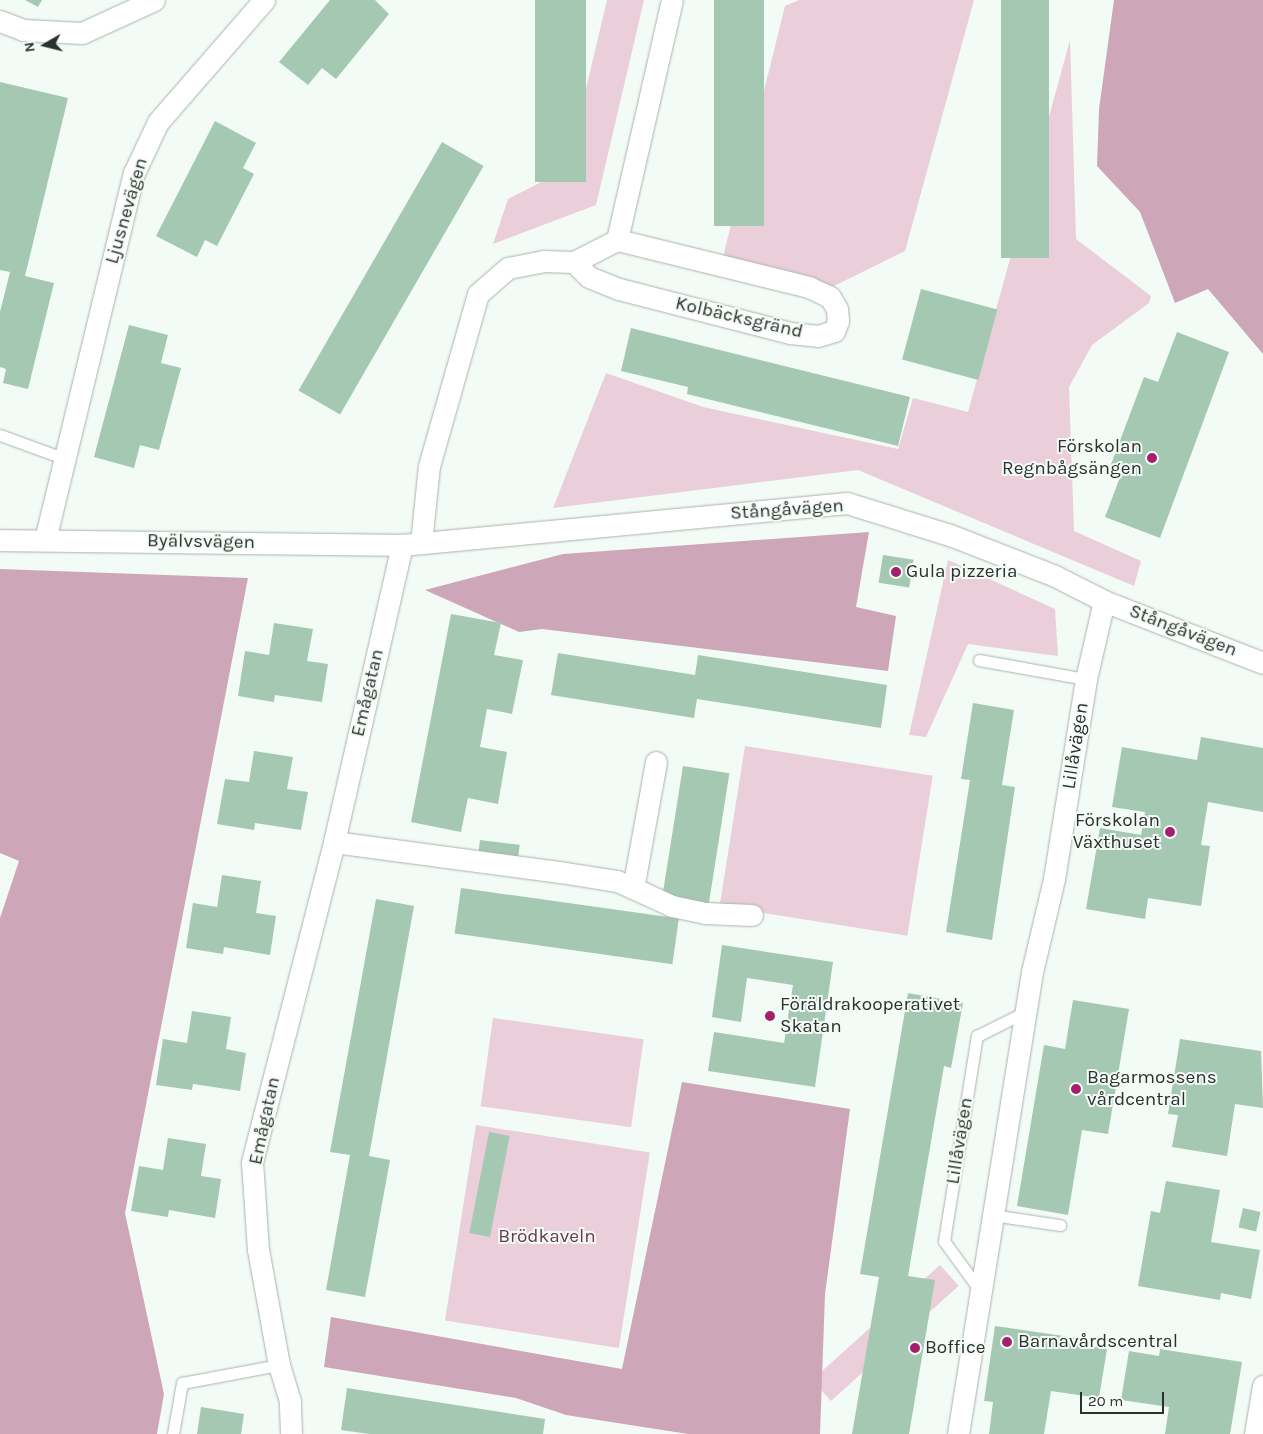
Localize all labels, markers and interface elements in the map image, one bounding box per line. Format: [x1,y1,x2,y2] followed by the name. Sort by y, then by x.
[20,20,70,70] north arrow
[21,41,39,53] text: N
[101,155,153,267] street label: Ljusnevägen
[673,292,805,344] street label: Kolbäcksgränd
[1002,436,1142,480] place label: Förskolan Regnbågsängen
[1146,452,1158,464] marker: Förskolan Regnbågsängen
[729,495,845,525] street label: Stångåvägen
[147,530,255,554] street label: Byälvsvägen
[906,561,1018,583] place label: Gula pizzeria
[890,566,902,578] marker: Gula pizzeria
[1126,600,1240,662] street label: Stångåvägen
[347,647,389,739] street label: Emågatan
[1058,701,1094,791] street label: Lillåvägen
[1073,810,1160,854] place label: Förskolan Växthuset
[1164,826,1176,838] marker: Förskolan Växthuset
[780,994,960,1038] place label: Föräldrakooperativet Skatan
[764,1010,776,1022] marker: Föräldrakooperativet Skatan
[1087,1067,1217,1111] place label: Bagarmossens vårdcentral
[245,1075,285,1167] street label: Emågatan
[1069,1082,1083,1096] marker: Bagarmossens vårdcentral
[942,1096,978,1186] street label: Lillåvägen
[498,1226,596,1248] park label: Brödkaveln
[1018,1331,1178,1353] place label: Barnavårdscentral
[1000,1335,1014,1349] marker: Barnavårdscentral
[925,1337,985,1359] place label: Boffice
[909,1342,921,1354] marker: Boffice
[1083,1382,1167,1414] scale bar
[1088,1392,1123,1410] text: 20 m

